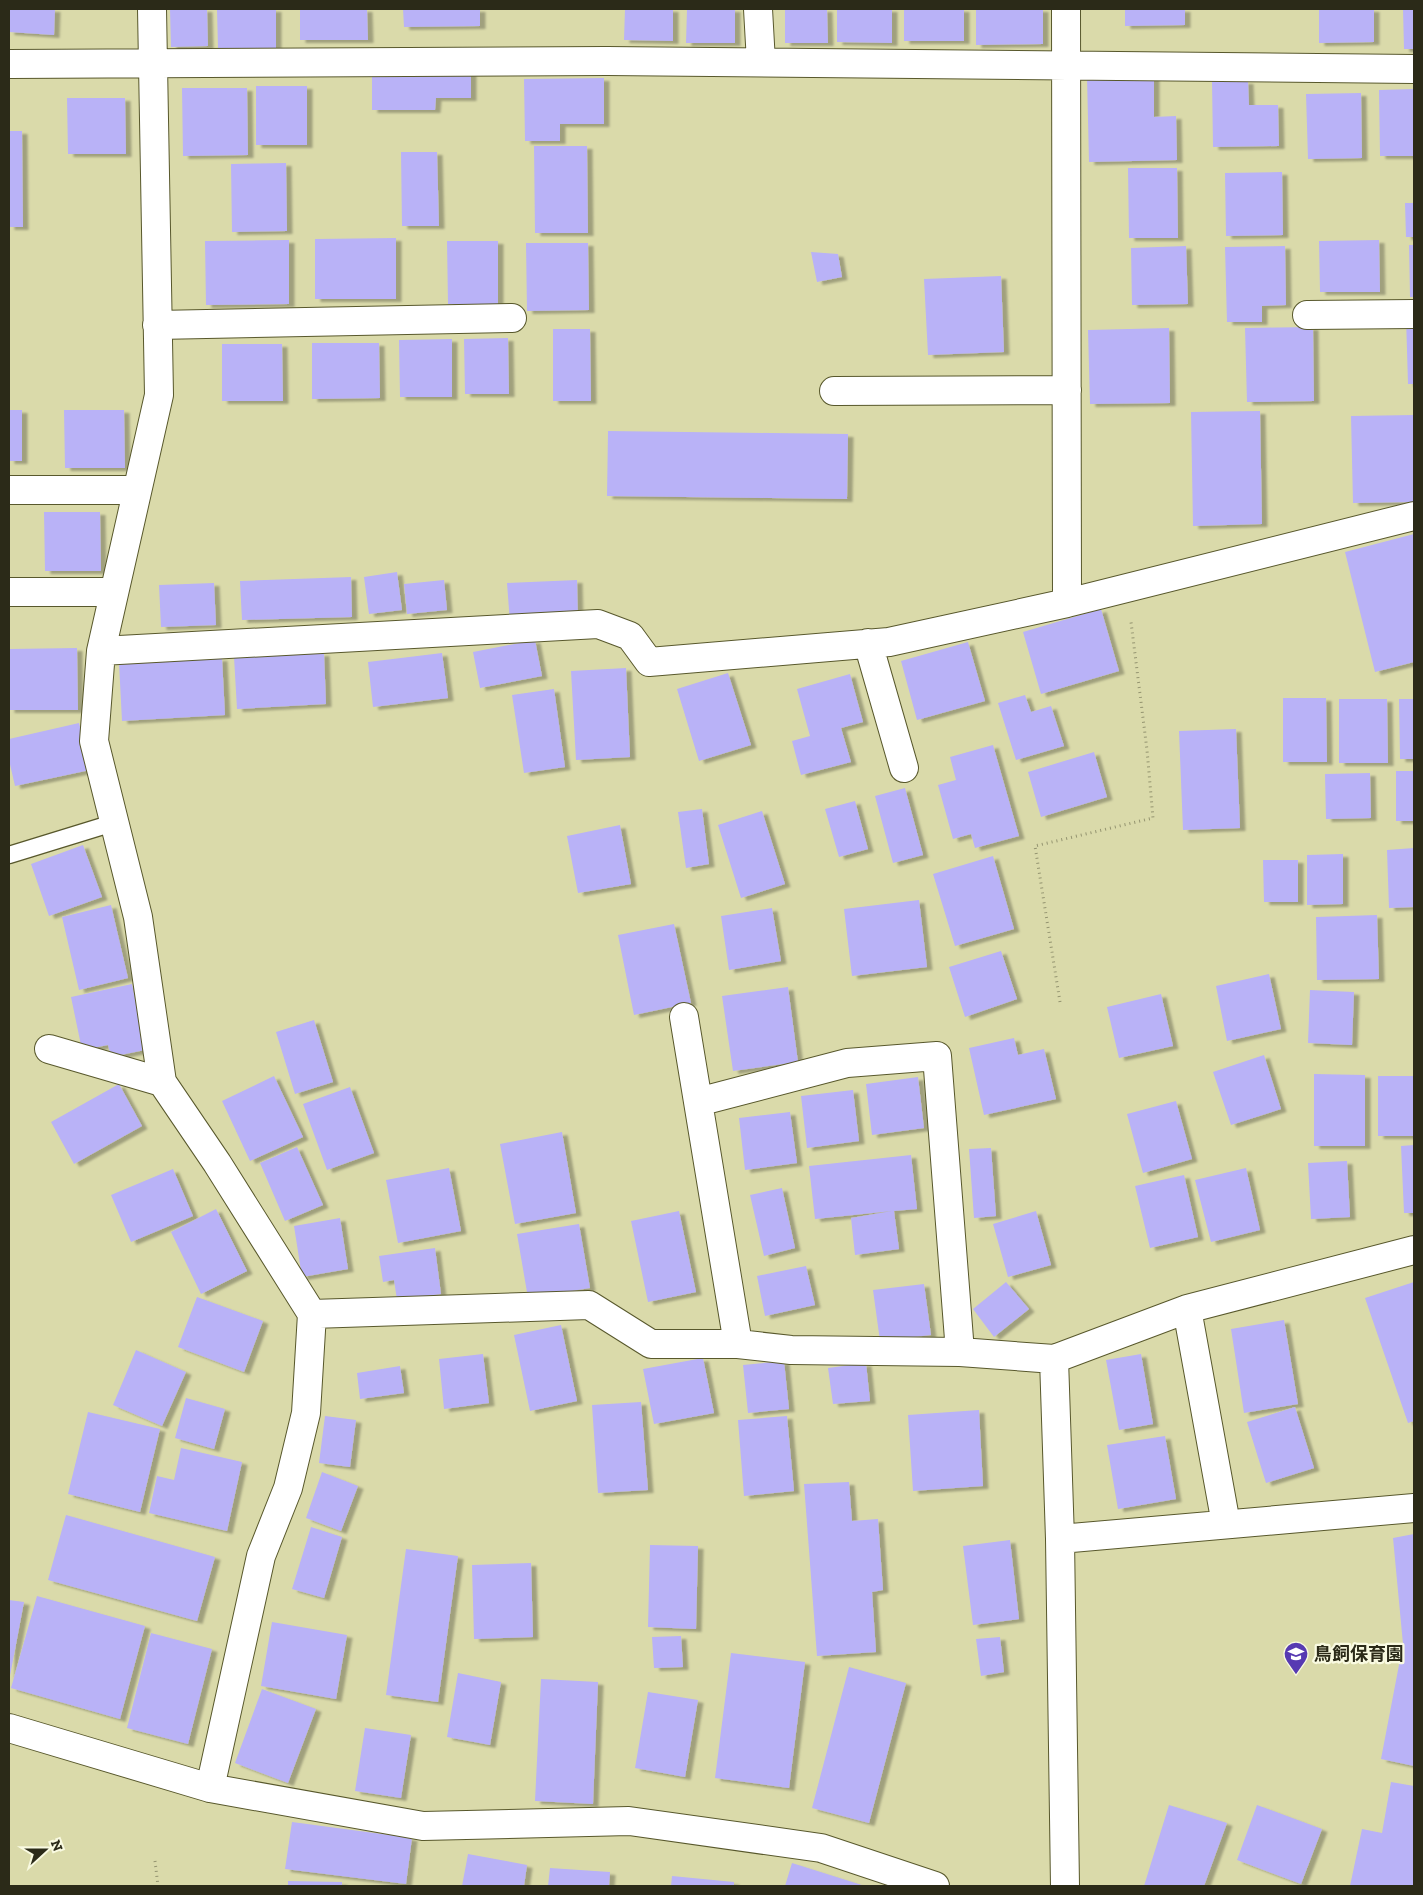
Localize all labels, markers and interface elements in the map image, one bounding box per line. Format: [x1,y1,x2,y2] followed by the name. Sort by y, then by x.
[1283,1641,1309,1675] school or university icon: 鳥飼保育園
[1314,1643,1404,1665] place label: 鳥飼保育園
[20,1825,70,1875] north arrow
[47,1838,67,1854] text: N

